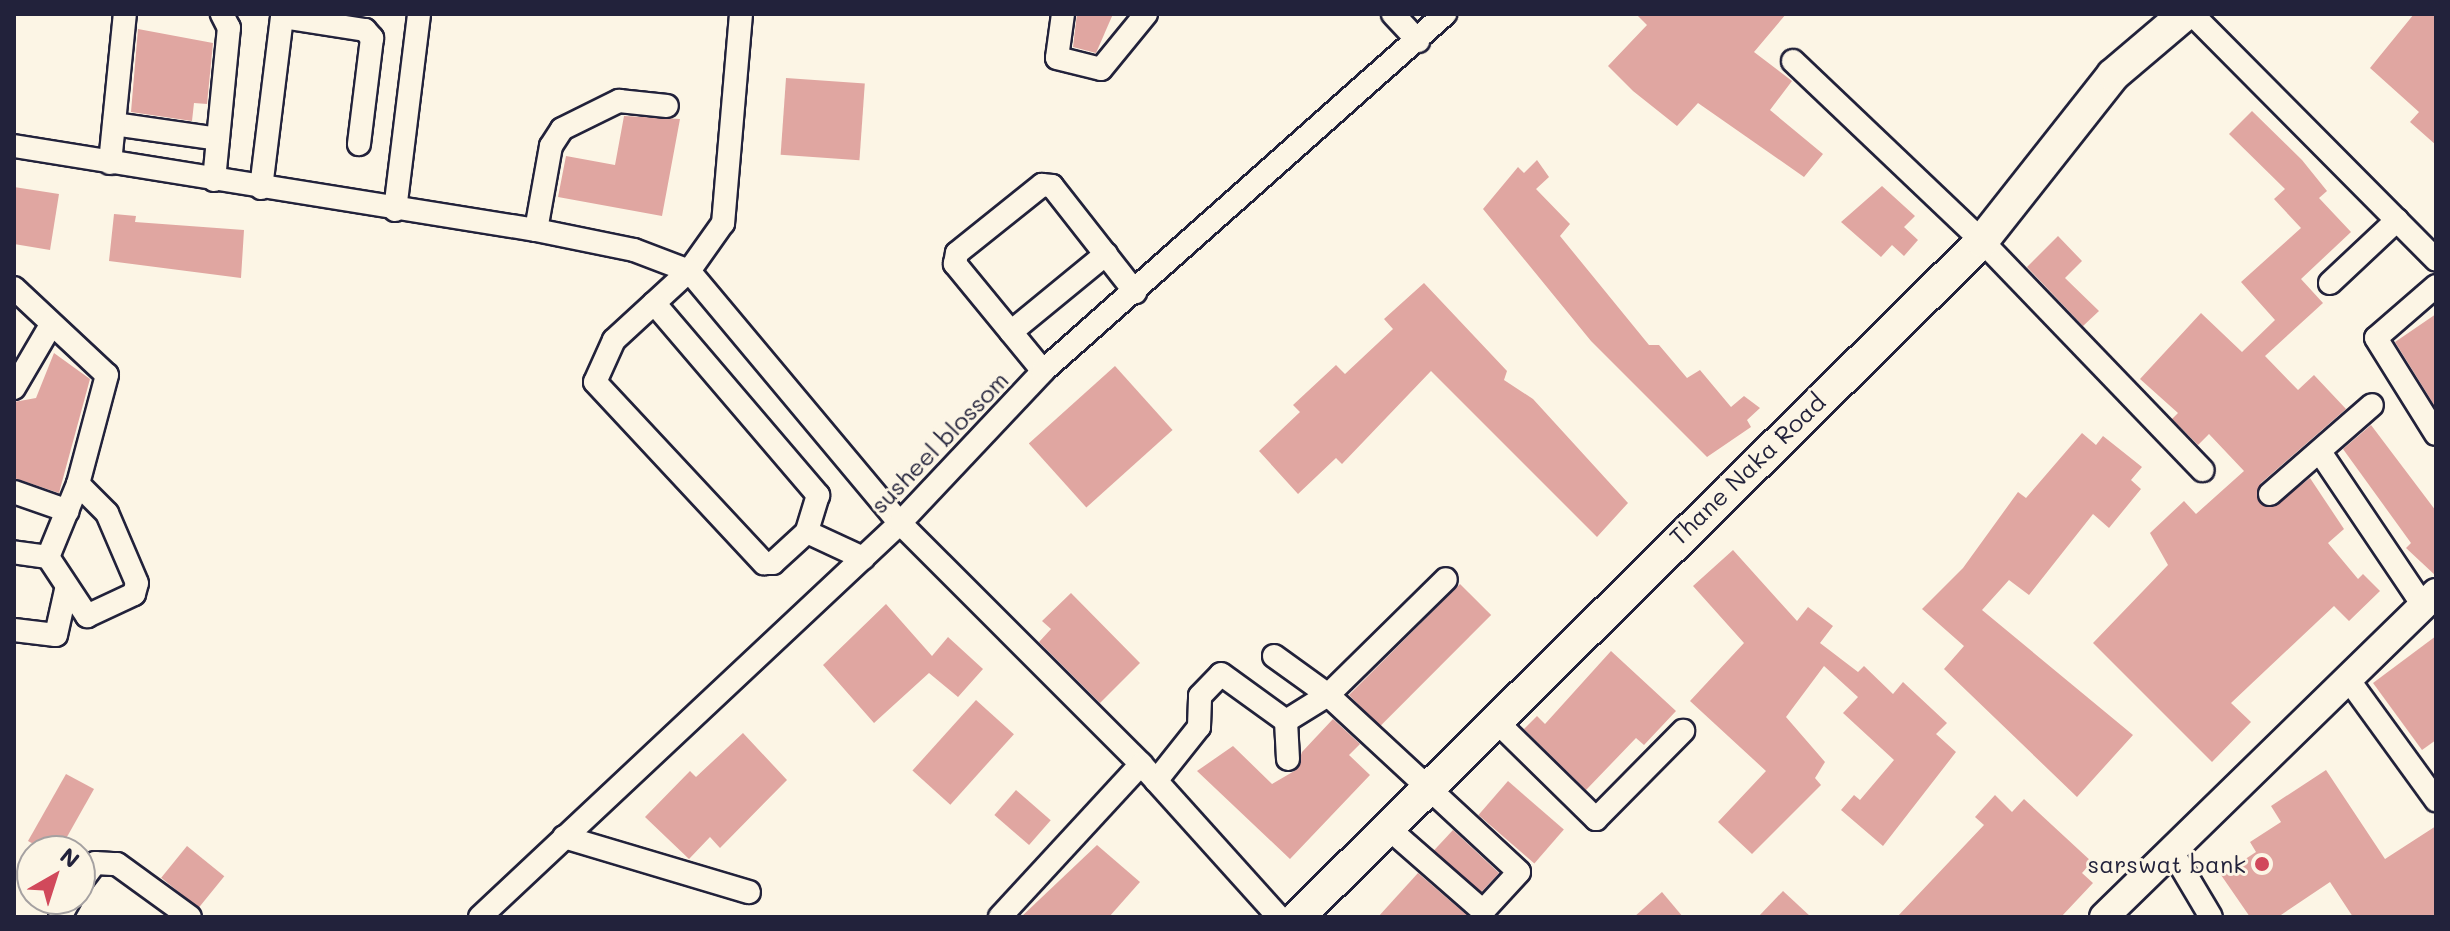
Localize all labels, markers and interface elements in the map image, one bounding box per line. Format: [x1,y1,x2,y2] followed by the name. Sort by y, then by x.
[864,365,1014,519] street label: susheel blossom
[1663,387,1831,551] street label: Thane Naka Road
[16,835,96,915] north arrow
[55,841,86,874] text: N
[2088,850,2246,878] place label: sarswat bank
[2253,855,2271,873] marker: sarswat bank

